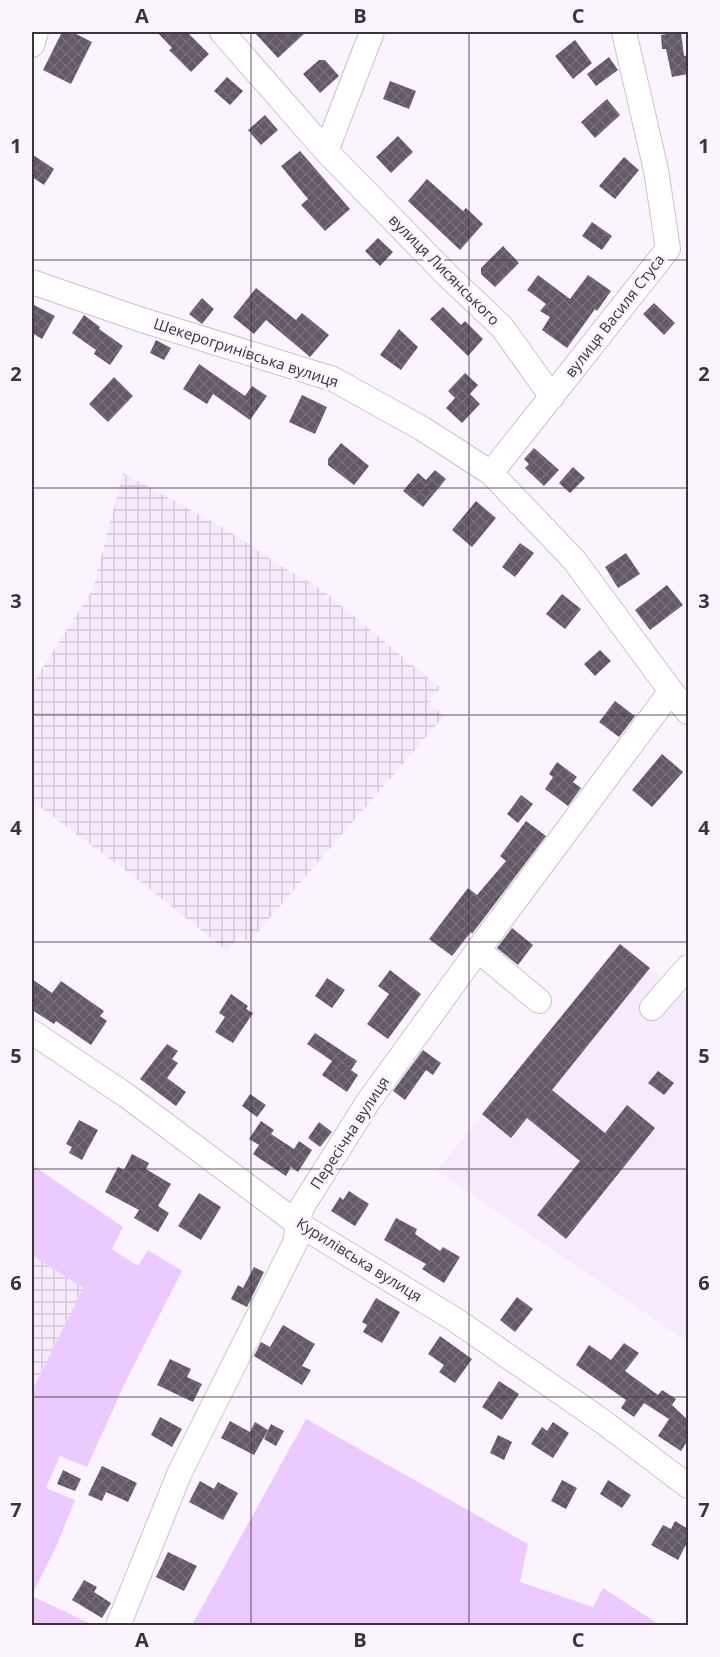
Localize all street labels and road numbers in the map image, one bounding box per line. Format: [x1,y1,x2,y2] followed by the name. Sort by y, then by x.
[385,209,505,329] street label: вулиця Лисянського
[560,250,669,381] street label: вулиця Василя Стуса
[151,313,341,391] street label: Шекерогринівська вулиця
[305,1072,393,1193] street label: Пересічна вулиця
[293,1212,426,1306] street label: Курилівська вулиця

